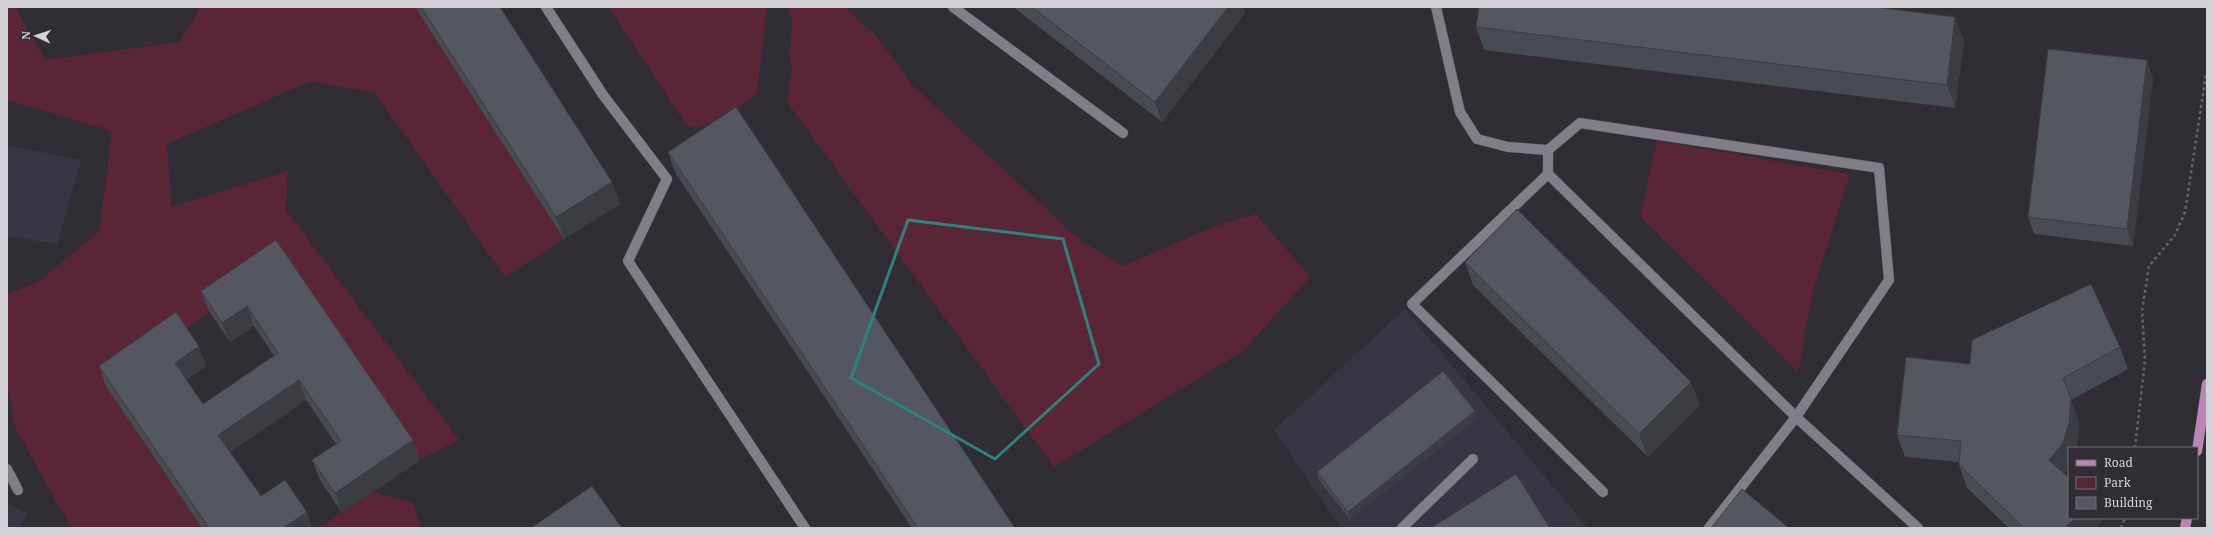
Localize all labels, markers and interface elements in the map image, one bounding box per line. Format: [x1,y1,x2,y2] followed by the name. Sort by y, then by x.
[16,16,56,56] north arrow
[18,30,33,40] text: N
[2068,447,2198,519] legend
[2104,454,2134,471] text: Road
[2104,474,2132,491] text: Park
[2104,494,2153,511] text: Building

